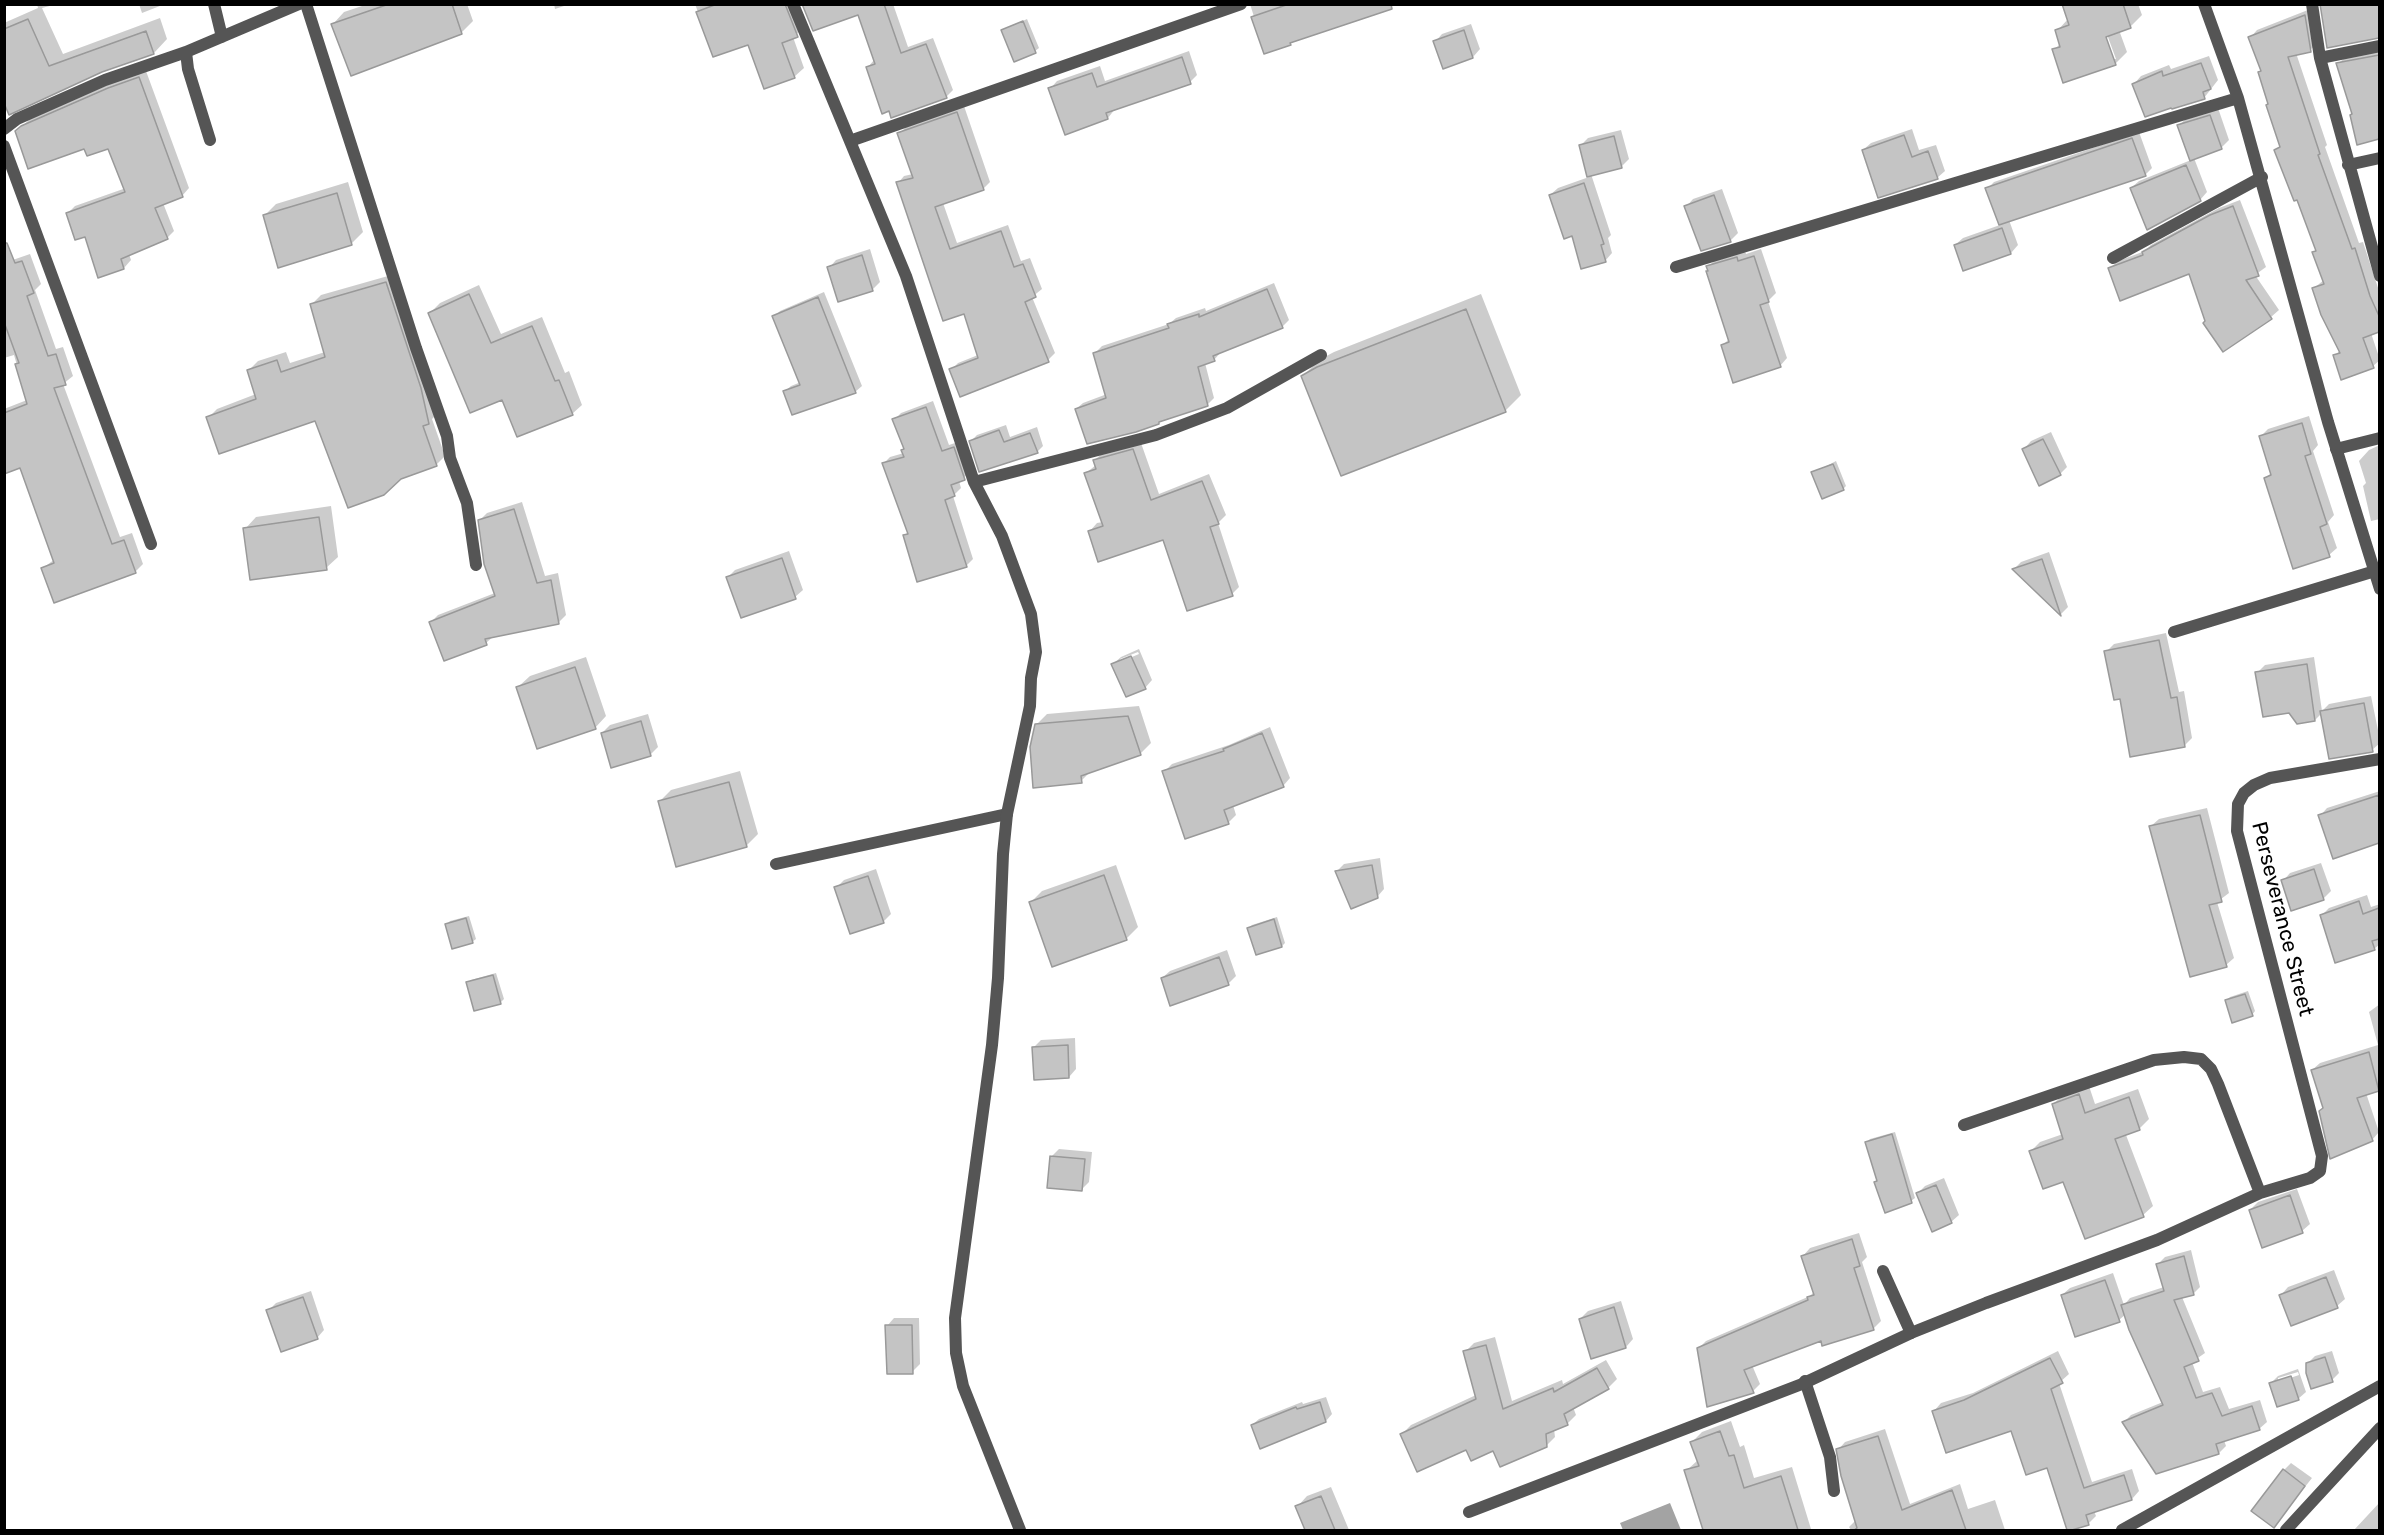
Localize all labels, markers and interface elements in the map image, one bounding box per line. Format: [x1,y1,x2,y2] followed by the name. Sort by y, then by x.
[2246,819,2318,1019] street label: Perseverance Street

